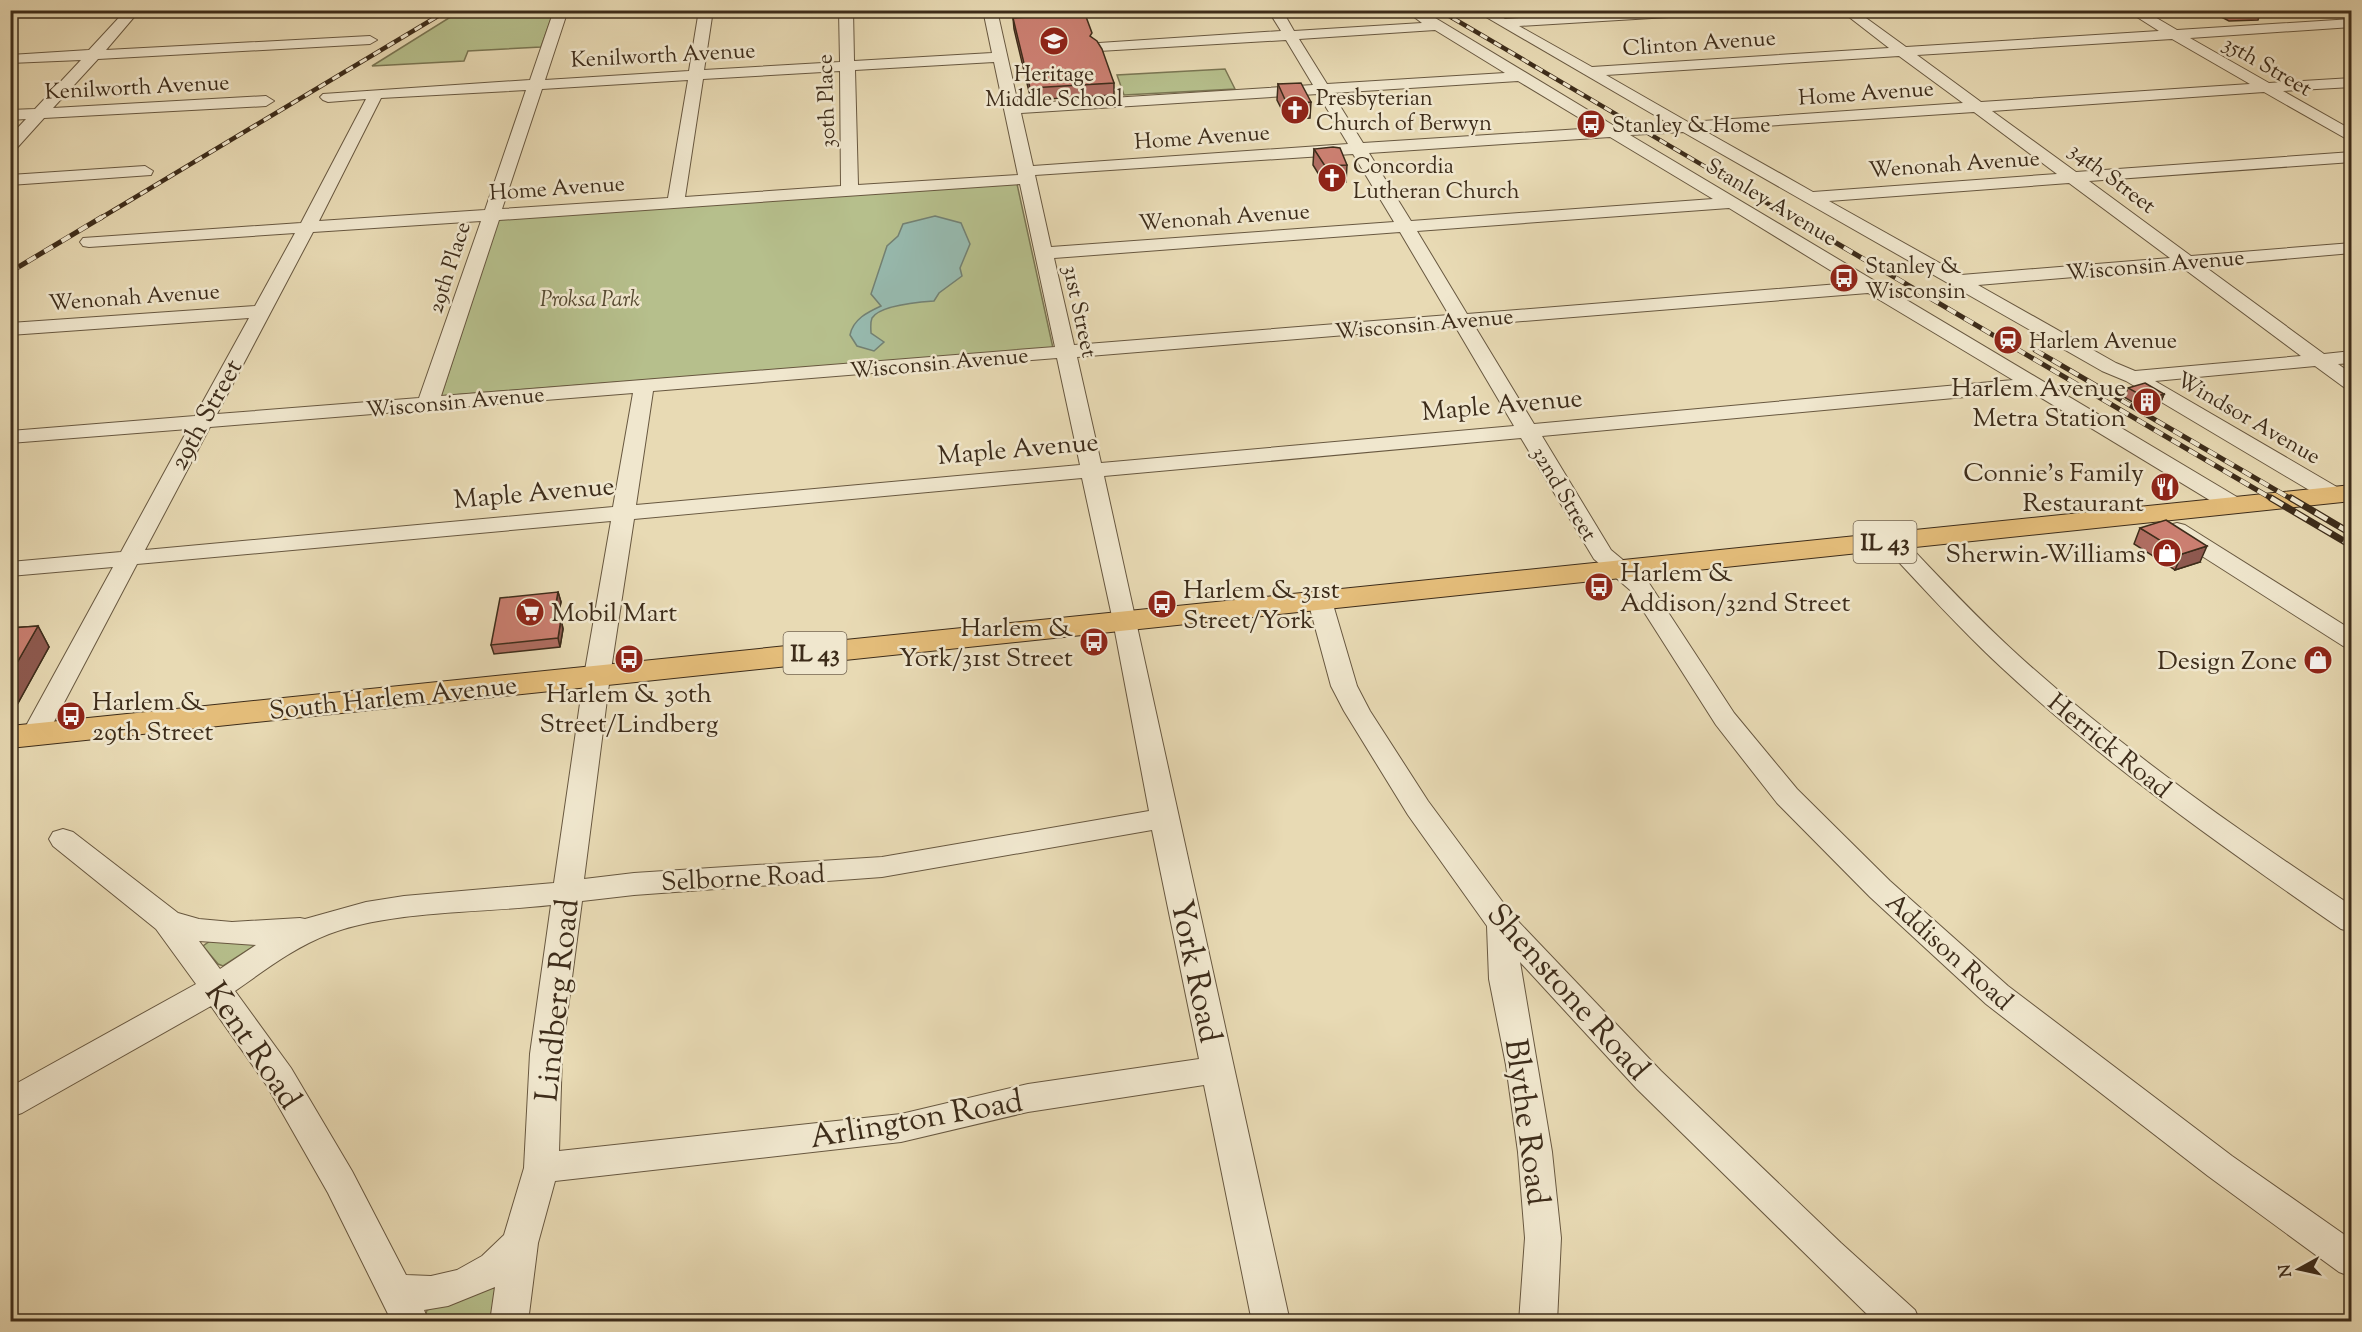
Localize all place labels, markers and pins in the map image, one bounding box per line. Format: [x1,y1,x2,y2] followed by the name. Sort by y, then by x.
[1038,25,1070,57] school or university icon: Heritage Middle School
[985,60,1123,117] place label: Heritage Middle School
[1316,84,1492,141] place label: Presbyterian Church of Berwyn
[1279,94,1311,126] church icon: Presbyterian Church of Berwyn
[1575,108,1607,140] bus stop icon: Stanley & Home
[1612,111,1770,143] place label: Stanley & Home
[1353,152,1520,209] place label: Concordia Lutheran Church
[1316,162,1348,194] church icon: Concordia Lutheran Church
[1865,252,1966,309] place label: Stanley & Wisconsin
[1828,262,1860,294] bus stop icon: Stanley & Wisconsin
[1992,324,2024,356] station icon: Harlem Avenue
[2029,327,2177,359] place label: Harlem Avenue
[1951,371,2126,438] place label: Harlem Avenue Metra Station
[2131,386,2163,418] building icon: Harlem Avenue Metra Station
[1963,456,2144,523] place label: Connie's Family Restaurant
[2149,471,2181,503] restaurant icon: Connie's Family Restaurant
[1946,537,2146,574] place label: Sherwin-Williams
[2151,537,2183,569] shop icon: Sherwin-Williams
[1620,556,1850,623] place label: Harlem & Addison/32nd Street
[1583,571,1615,603] bus stop icon: Harlem & Addison/32nd Street
[1183,573,1340,640] place label: Harlem & 31st Street/York
[1146,588,1178,620] bus stop icon: Harlem & 31st Street/York
[514,596,546,628] supermarket icon: Mobil Mart
[551,596,677,633] place label: Mobil Mart
[899,611,1073,678] place label: Harlem & York/31st Street
[1078,626,1110,658] bus stop icon: Harlem & York/31st Street
[613,643,645,675] bus stop icon: Harlem & 30th Street/Lindberg
[2157,644,2297,681] place label: Design Zone
[2302,644,2334,676] shop icon: Design Zone
[539,677,719,744] place label: Harlem & 30th Street/Lindberg
[92,685,214,752] place label: Harlem & 29th Street
[55,700,87,732] bus stop icon: Harlem & 29th Street

